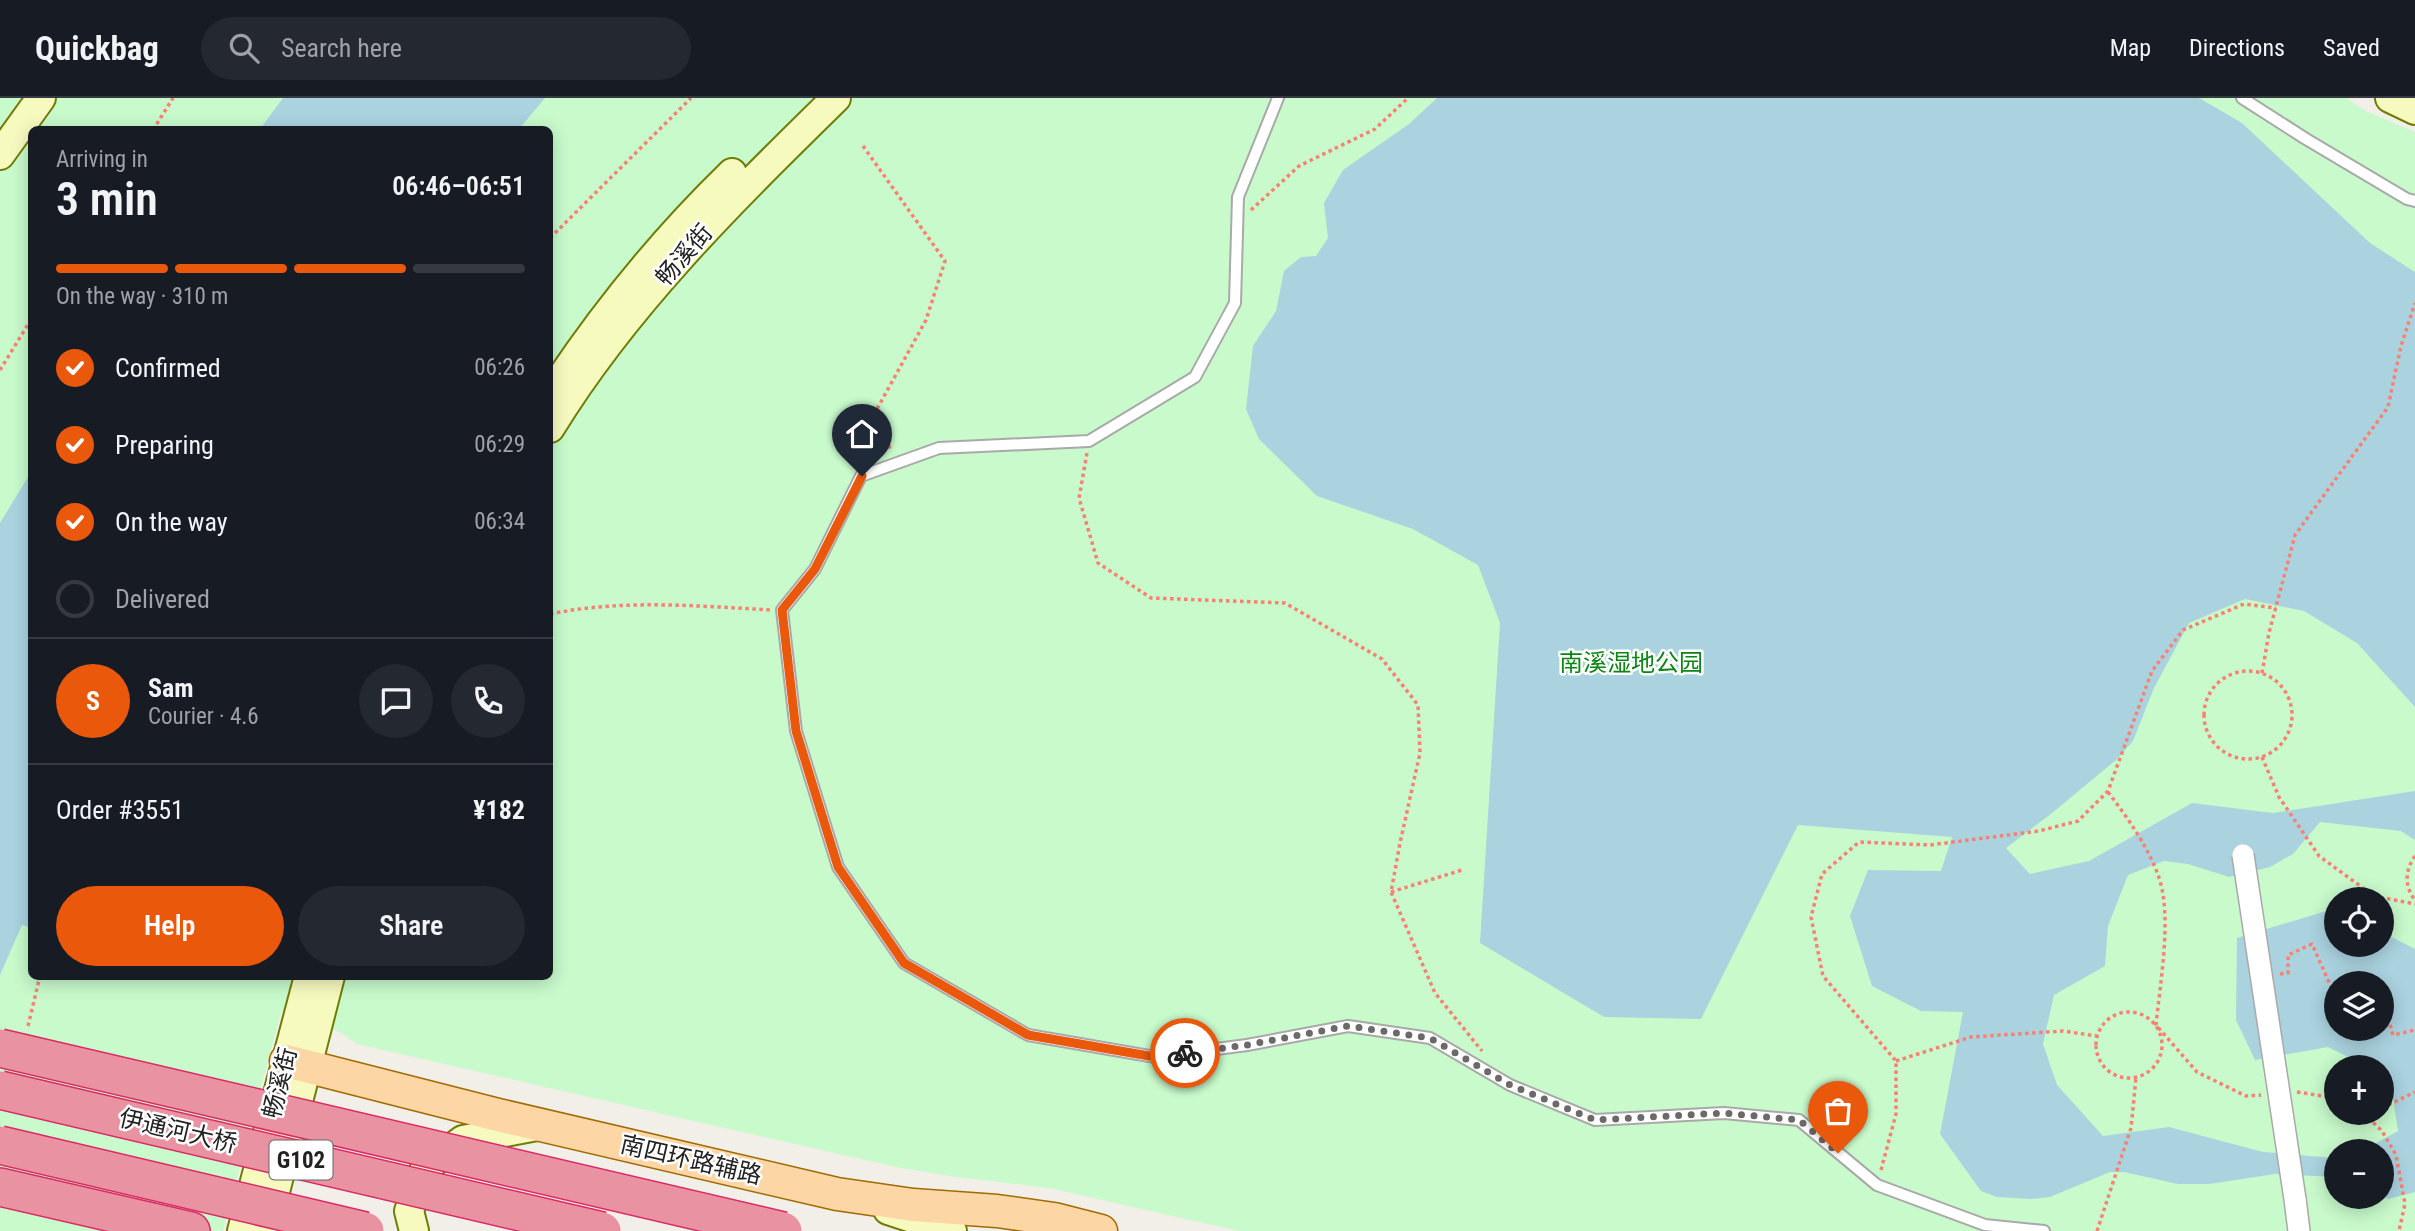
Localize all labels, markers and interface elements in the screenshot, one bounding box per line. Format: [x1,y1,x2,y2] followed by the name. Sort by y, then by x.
[201,17,691,80] search box
[35,29,159,68] text: Quickbag
[225,29,263,67] icon: search
[281,33,402,63] text: Search here
[2110,34,2151,62] text: Map
[2189,34,2285,62] text: Directions
[2323,34,2380,62] text: Saved
[56,146,148,173] text: Arriving in
[392,171,525,201] text: 06:46–06:51
[56,172,158,226] text: 3 min
[650,219,718,291] street label: 畅溪街
[56,283,228,310] text: On the way · 310 m
[56,349,94,387] icon: check
[115,353,221,383] text: Confirmed
[474,354,525,381] text: 06:26
[832,404,892,476] pin
[843,415,881,453] icon: home
[56,426,94,464] icon: check
[115,430,214,460] text: Preparing
[474,431,525,458] text: 06:29
[56,503,94,541] icon: check
[115,507,228,537] text: On the way
[474,508,525,535] text: 06:34
[115,584,210,614] text: Delivered
[1559,649,1703,677] park label: 南溪湿地公园
[359,664,433,738] button: chat
[451,664,525,738] button: phone
[148,673,194,703] text: Sam
[86,686,100,716] text: S
[148,703,259,730] text: Courier · 4.6
[56,795,184,825] text: Order #3551
[473,795,525,825] text: ¥182
[56,886,284,966] button: Help
[298,886,525,966] button: Share
[2324,887,2394,1209] map controls
[2324,887,2394,957] button: locate
[2324,971,2394,1041] button: layers
[1150,1018,1220,1088] courier
[1166,1034,1204,1072] icon: bike
[258,1045,302,1121] street label: 畅溪街
[2324,1055,2394,1125] button: +
[1808,1081,1868,1153] pin
[1819,1092,1857,1130] icon: bag
[116,1104,240,1158] street label: 伊通河大桥
[618,1130,764,1190] street label: 南四环路辅路
[2324,1139,2394,1209] button: −
[270,1140,332,1180] road number: G102

